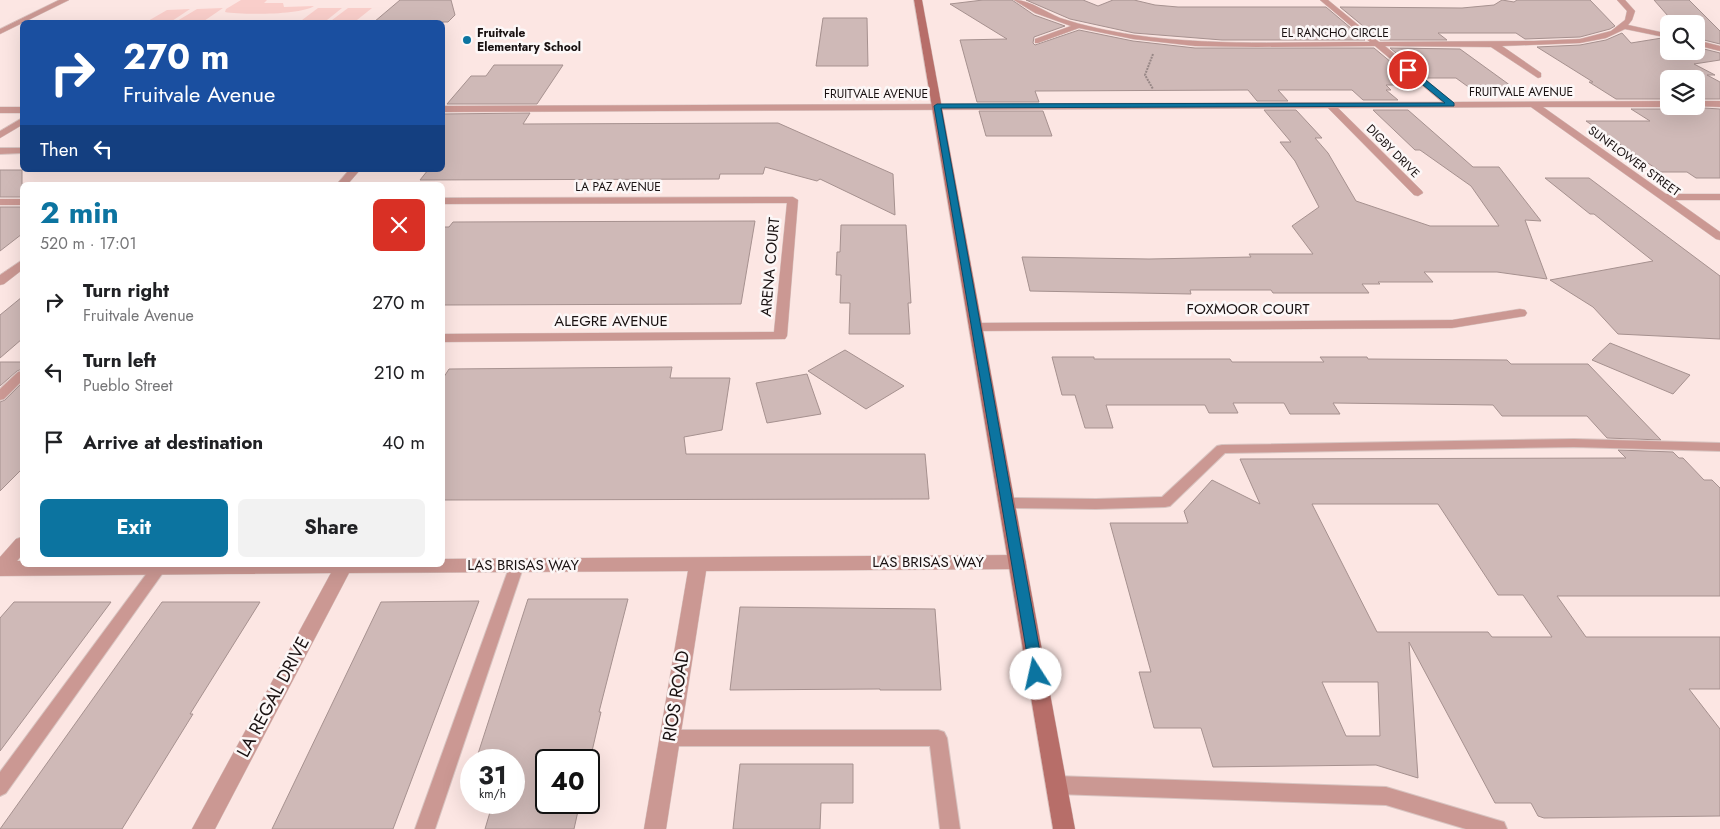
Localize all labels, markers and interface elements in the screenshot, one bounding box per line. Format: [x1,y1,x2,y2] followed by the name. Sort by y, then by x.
[1660,15,1705,115] map controls
[1660,15,1705,60] button: search
[477,24,581,56] place label: Fruitvale Elementary School
[1281,24,1389,42] street label: EL RANCHO CIRCLE
[123,32,229,82] text: 270 m
[461,34,473,46] marker: Fruitvale Elementary School
[40,40,105,105] icon: right
[1387,49,1429,91] pin
[1394,56,1422,84] icon: arrive
[1660,70,1705,115] button: layers
[123,78,275,110] text: Fruitvale Avenue
[1469,83,1573,101] street label: FRUITVALE AVENUE
[824,85,928,103] street label: FRUITVALE AVENUE
[1362,120,1424,182] street label: DIGBY DRIVE
[1584,121,1684,201] street label: SUNFLOWER STREET
[89,135,117,163] icon: left
[40,136,79,163] text: Then
[575,178,661,196] street label: LA PAZ AVENUE
[40,191,119,234] text: 2 min
[373,199,425,251] button: close
[755,216,785,318] street label: ARENA COURT
[40,232,137,255] text: 520 m · 17:01
[83,277,169,304] text: Turn right
[40,288,68,316] icon: right
[372,289,425,316] text: 270 m
[1187,298,1309,320] street label: FOXMOOR COURT
[83,304,194,327] text: Fruitvale Avenue
[554,310,668,332] street label: ALEGRE AVENUE
[83,347,156,374] text: Turn left
[40,358,68,386] icon: left
[374,359,425,386] text: 210 m
[83,374,173,397] text: Pueblo Street
[40,428,68,456] icon: arrive
[83,429,263,456] text: Arrive at destination
[382,429,425,456] text: 40 m
[40,499,228,557] button: Exit
[238,499,425,557] button: Share
[872,551,984,573] street label: LAS BRISAS WAY
[467,554,579,576] street label: LAS BRISAS WAY
[230,632,316,762] street label: LA REGAL DRIVE
[1009,647,1061,699] position arrow
[656,649,696,743] street label: RIOS ROAD
[535,749,600,814] speed limit sign: 40
[478,757,507,793] text: 31
[479,785,506,803] text: km/h

